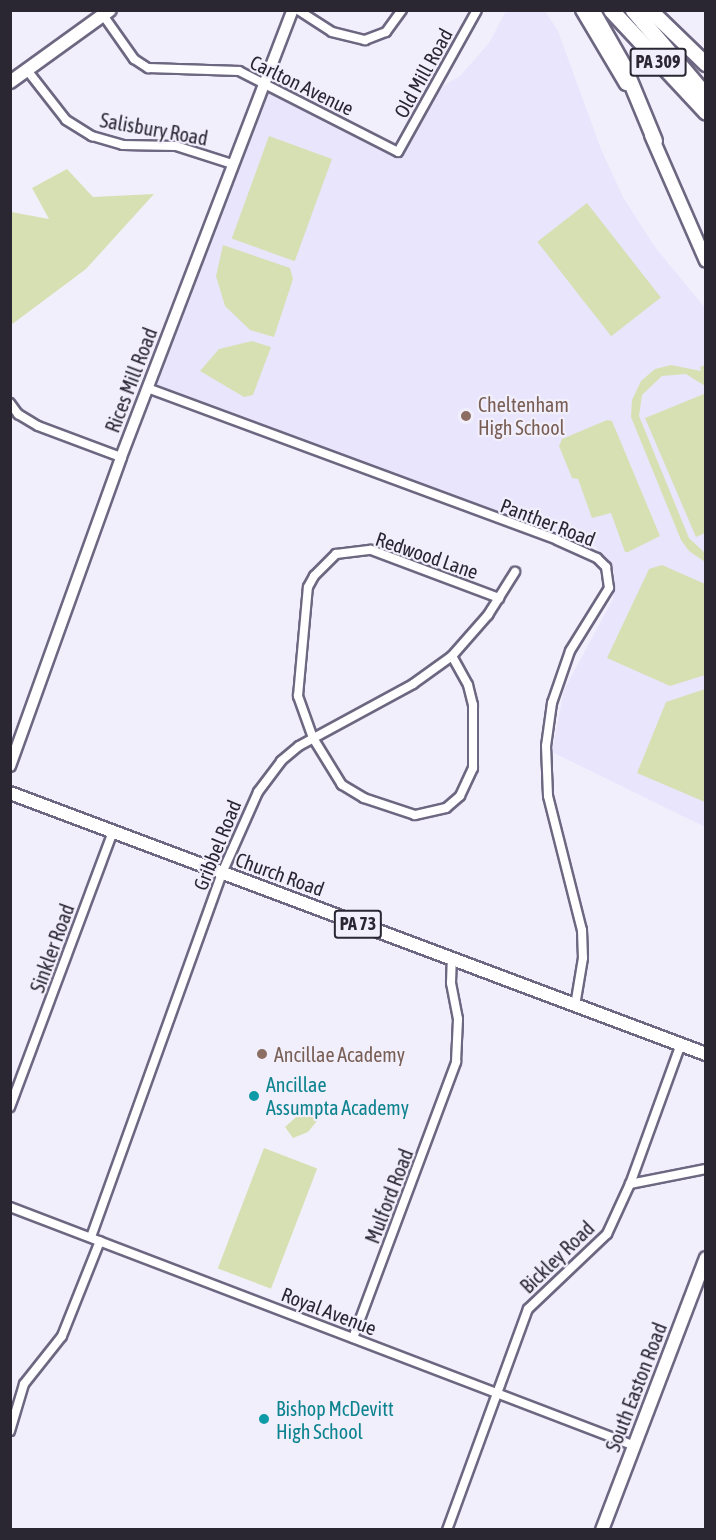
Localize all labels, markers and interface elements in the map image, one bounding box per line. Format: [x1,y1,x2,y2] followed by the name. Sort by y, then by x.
[389,24,457,122] street label: Old Mill Road
[630,47,686,77] road number: PA 309
[246,50,358,120] street label: Carlton Avenue
[98,108,210,150] street label: Salisbury Road
[100,324,162,436] street label: Rices Mill Road
[478,392,569,439] place label: Cheltenham High School
[459,409,473,423] marker: Cheltenham High School
[497,493,599,551] street label: Panther Road
[372,526,482,584] street label: Redwood Lane
[188,796,246,894] street label: Gribbel Road
[233,847,327,901] street label: Church Road
[25,900,79,996] street label: Sinkler Road
[332,909,384,939] road number: PA 73
[274,1042,405,1066] place label: Ancillae Academy
[255,1047,269,1061] marker: Ancillae Academy
[266,1072,409,1119] place label: Ancillae Assumpta Academy
[247,1089,261,1103] marker: Ancillae Assumpta Academy
[360,1145,418,1247] street label: Mulford Road
[515,1216,599,1298] street label: Bickley Road
[278,1282,380,1340] street label: Royal Avenue
[600,1319,672,1455] street label: South Easton Road
[276,1396,394,1443] place label: Bishop McDevitt High School
[257,1412,271,1426] marker: Bishop McDevitt High School

